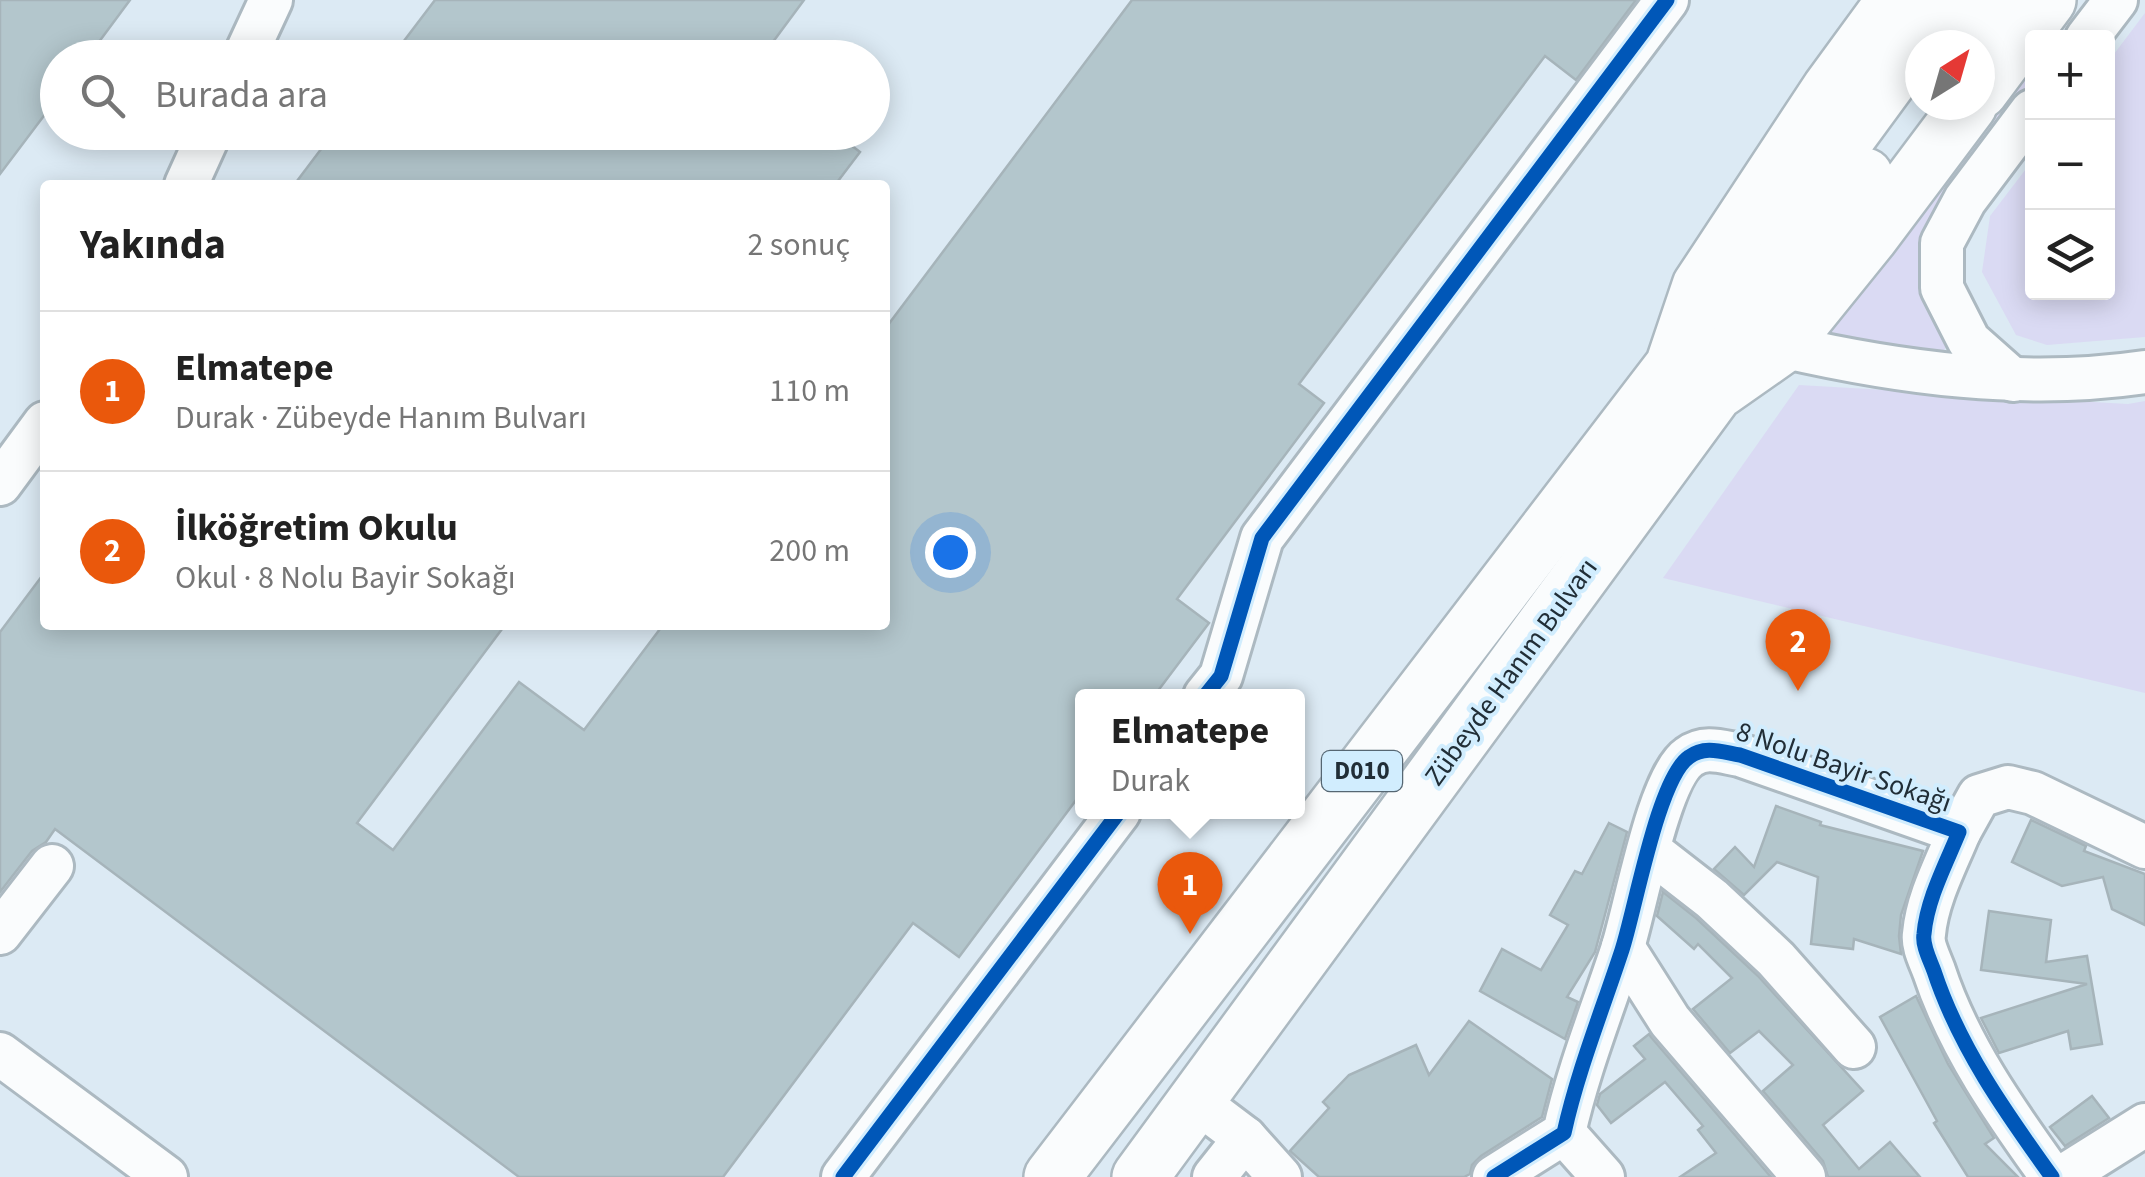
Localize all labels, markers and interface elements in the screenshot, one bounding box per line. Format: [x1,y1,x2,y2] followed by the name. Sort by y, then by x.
[1905,30,1995,120] north arrow
[2025,30,2115,300] map controls
[2025,30,2115,120] button: +
[40,40,890,150] search box
[75,68,130,123] icon: search
[155,68,328,122] text: Burada ara
[2025,120,2115,210] button: −
[2025,210,2115,300] button: layers
[80,215,226,275] text: Yakında
[747,222,850,268] text: 2 sonuç
[175,341,334,395] text: Elmatepe
[104,368,121,414] text: 1
[769,368,850,414] text: 110 m
[175,395,587,441] text: Durak · Zübeyde Hanım Bulvarı
[175,501,458,555] text: İlköğretim Okulu
[925,527,976,578] your location
[104,528,121,574] text: 2
[769,528,850,574] text: 200 m
[1415,550,1607,794] street label: Zübeyde Hanım Bulvarı
[175,555,516,601] text: Okul · 8 Nolu Bayir Sokağı
[1766,608,1830,691] pin: 2
[1075,689,1305,819] popup
[1111,704,1269,758] text: Elmatepe
[1731,711,1957,823] street label: 8 Nolu Bayir Sokağı
[1322,751,1402,791] road number: D010
[1111,758,1190,804] text: Durak
[1158,852,1222,934] pin: 1

